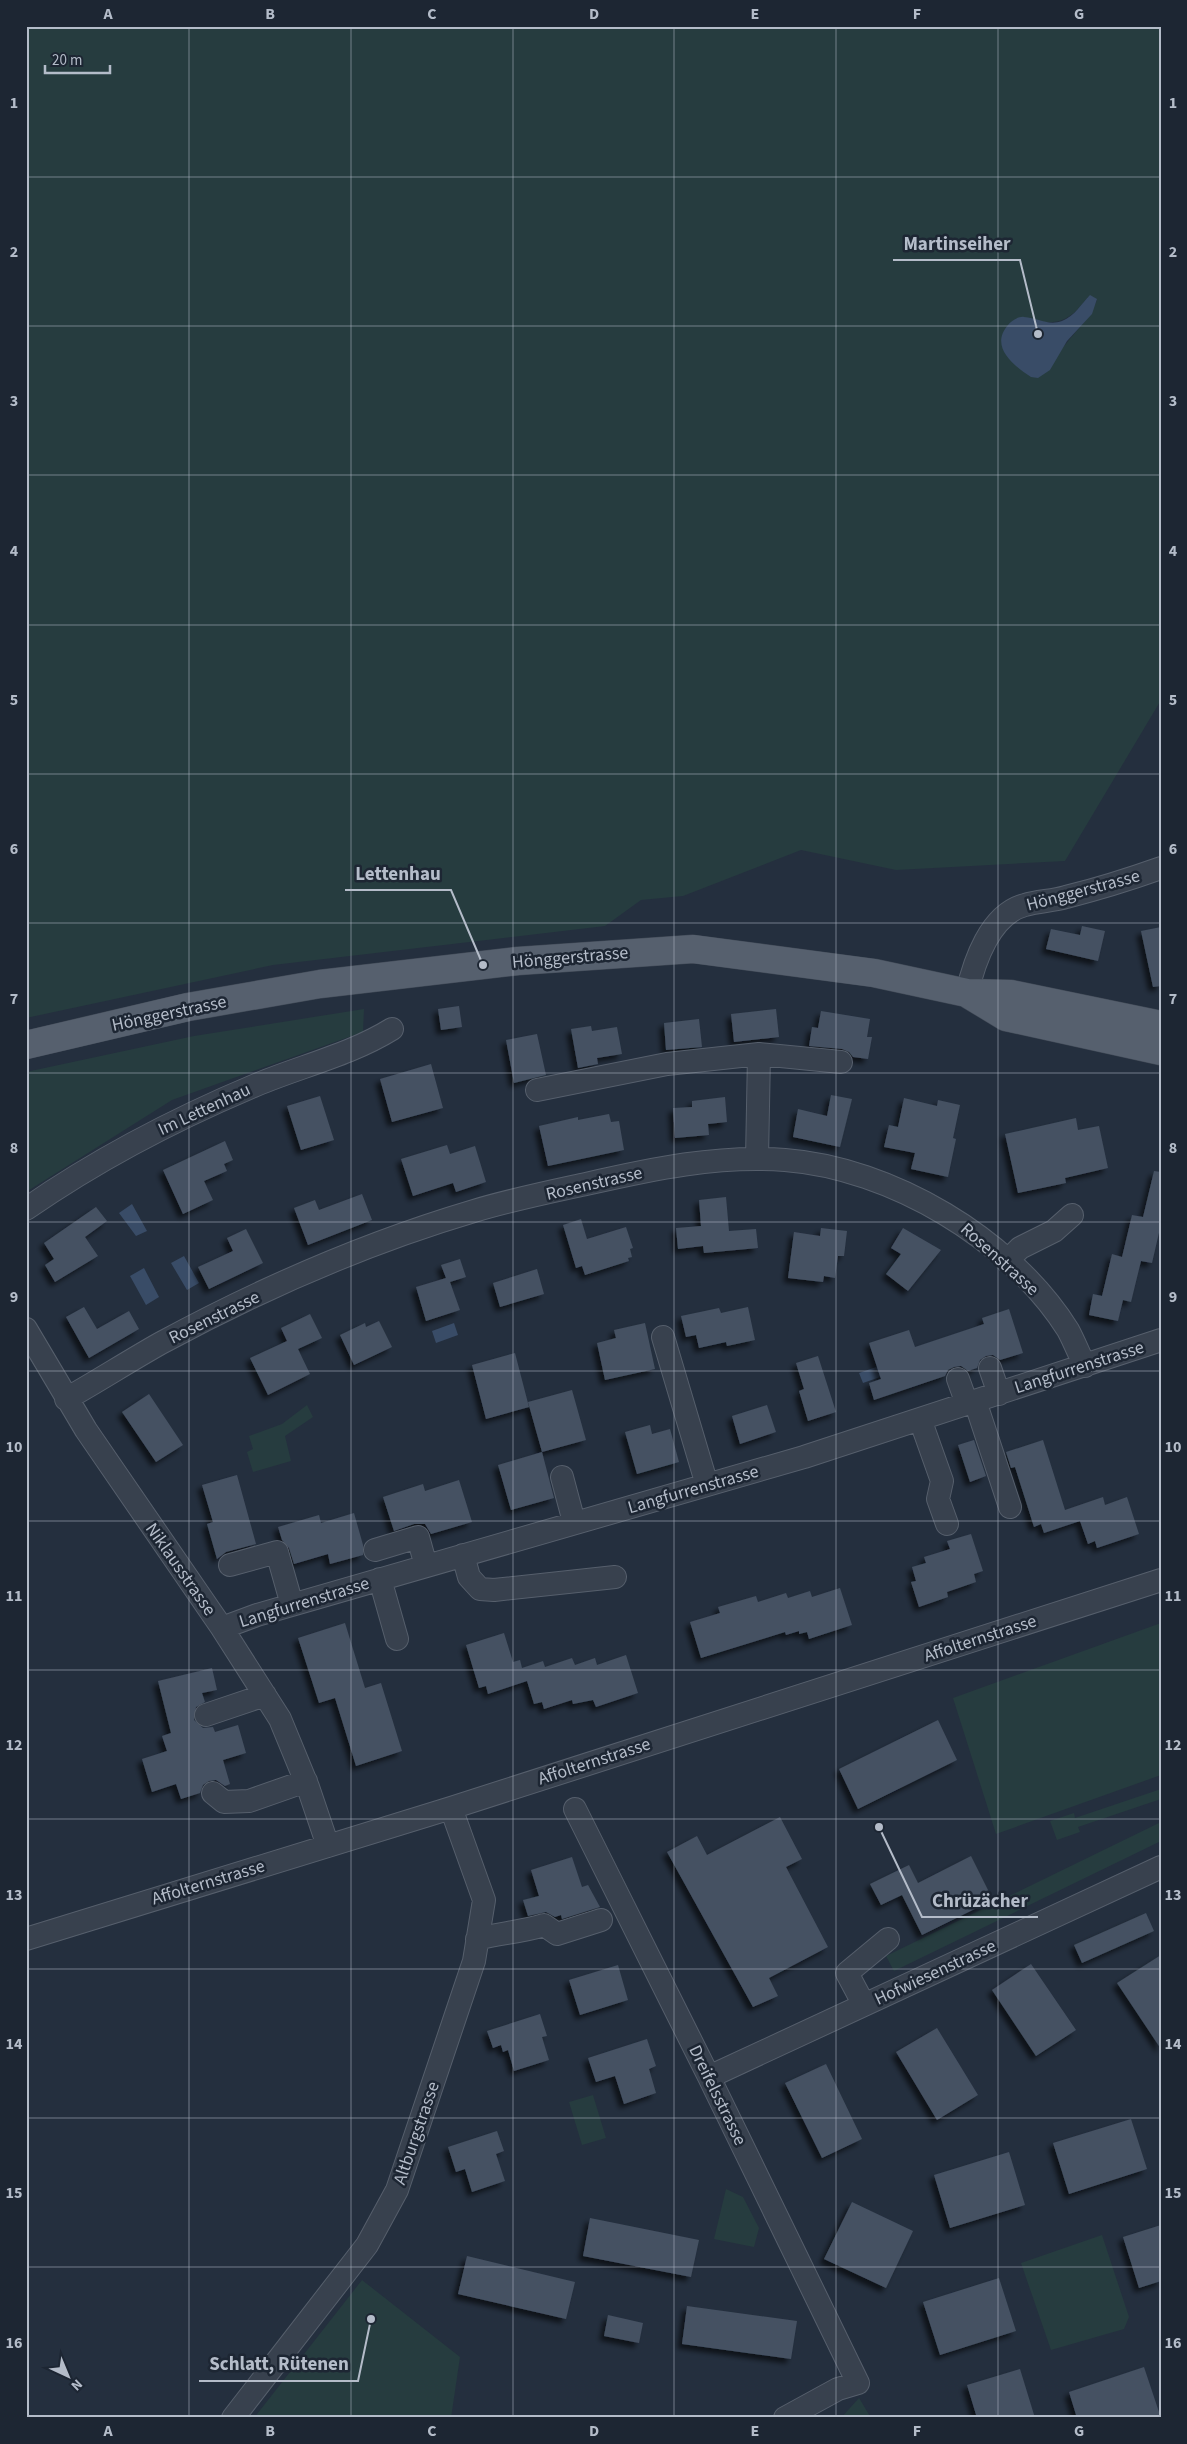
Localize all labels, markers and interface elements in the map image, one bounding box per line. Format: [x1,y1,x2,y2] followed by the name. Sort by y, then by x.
[102,3,113,25] text: A
[265,3,275,25] text: B
[427,3,437,25] text: C
[589,3,599,25] text: D
[751,3,759,25] text: E
[913,3,921,25] text: F
[1074,3,1084,25] text: G
[45,42,110,74] scale bar
[52,50,82,71] text: 20 m
[10,92,18,114] text: 1
[1169,92,1177,114] text: 1
[893,226,1020,260] callout: Martinseiher
[903,231,1011,258] text: Martinseiher
[10,241,18,263] text: 2
[1169,241,1177,263] text: 2
[10,390,18,412] text: 3
[1169,390,1177,412] text: 3
[10,540,19,562] text: 4
[1169,540,1178,562] text: 4
[10,689,18,711] text: 5
[1169,689,1177,711] text: 5
[10,838,18,860] text: 6
[1169,838,1177,860] text: 6
[345,856,451,890] callout: Lettenhau
[355,861,441,888] text: Lettenhau
[1024,863,1143,918] street label: Hönggerstrasse
[511,940,629,975] street label: Hönggerstrasse
[10,988,18,1010] text: 7
[1169,988,1177,1010] text: 7
[110,989,229,1038] street label: Hönggerstrasse
[154,1077,255,1142] street label: Im Lettenhau
[10,1137,18,1159] text: 8
[1169,1137,1177,1159] text: 8
[543,1160,645,1207] street label: Rosenstrasse
[955,1217,1045,1302] street label: Rosenstrasse
[165,1285,264,1350] street label: Rosenstrasse
[10,1286,18,1308] text: 9
[1169,1286,1177,1308] text: 9
[1011,1335,1147,1400] street label: Langfurrenstrasse
[6,1436,22,1458] text: 10
[1165,1436,1181,1458] text: 10
[625,1459,762,1520] street label: Langfurrenstrasse
[139,1518,222,1621] street label: Niklausstrasse
[236,1571,372,1634] street label: Langfurrenstrasse
[6,1585,22,1607] text: 11
[1165,1585,1181,1607] text: 11
[921,1608,1040,1668] street label: Affolternstrasse
[535,1731,654,1791] street label: Affolternstrasse
[6,1734,22,1756] text: 12
[1165,1734,1181,1756] text: 12
[148,1853,268,1912] street label: Affolternstrasse
[922,1883,1038,1917] callout: Chrüzächer
[6,1884,22,1906] text: 13
[1165,1884,1181,1906] text: 13
[932,1888,1028,1915] text: Chrüzächer
[870,1933,1000,2012] street label: Hofwiesenstrasse
[6,2033,23,2055] text: 14
[1165,2033,1182,2055] text: 14
[682,2041,753,2150] street label: Dreifelsstrasse
[387,2078,446,2188] street label: Altburgstrasse
[6,2182,22,2204] text: 15
[1165,2182,1181,2204] text: 15
[6,2332,22,2354] text: 16
[1165,2332,1181,2354] text: 16
[199,2347,358,2381] callout: Schlatt, Rütenen
[209,2351,349,2378] text: Schlatt, Rütenen
[42,2352,92,2402] north arrow
[66,2374,87,2395] text: N
[102,2420,113,2442] text: A
[265,2420,275,2442] text: B
[427,2420,437,2442] text: C
[589,2420,599,2442] text: D
[751,2420,759,2442] text: E
[913,2420,921,2442] text: F
[1074,2420,1084,2442] text: G

